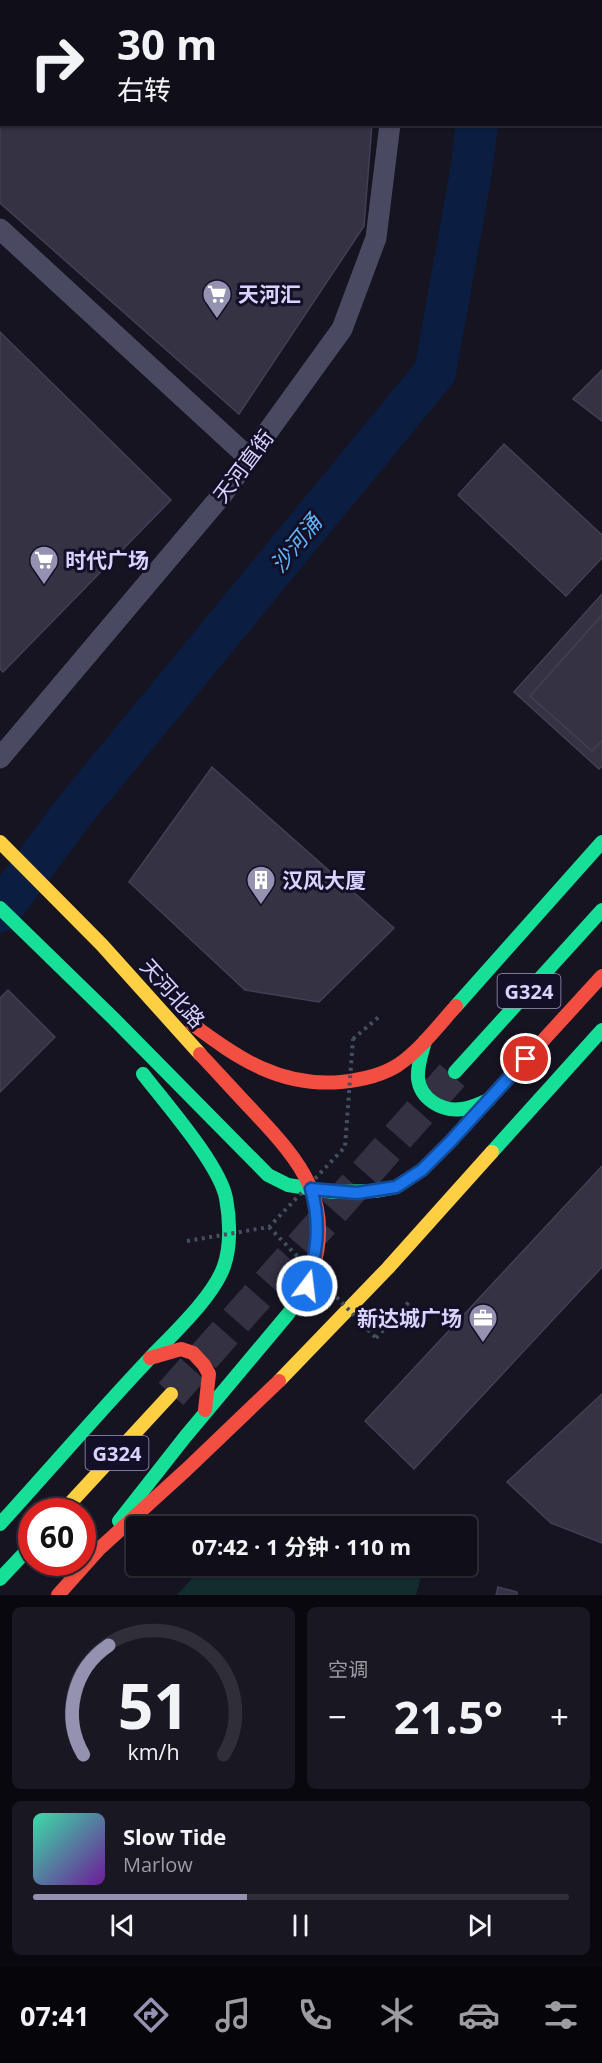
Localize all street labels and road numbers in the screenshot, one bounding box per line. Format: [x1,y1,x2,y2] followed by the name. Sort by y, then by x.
[207,424,279,508] street label: 天河直街
[134,952,212,1034] street label: 天河北路
[498,974,560,1008] road number: G324
[86,1436,148,1470] road number: G324

